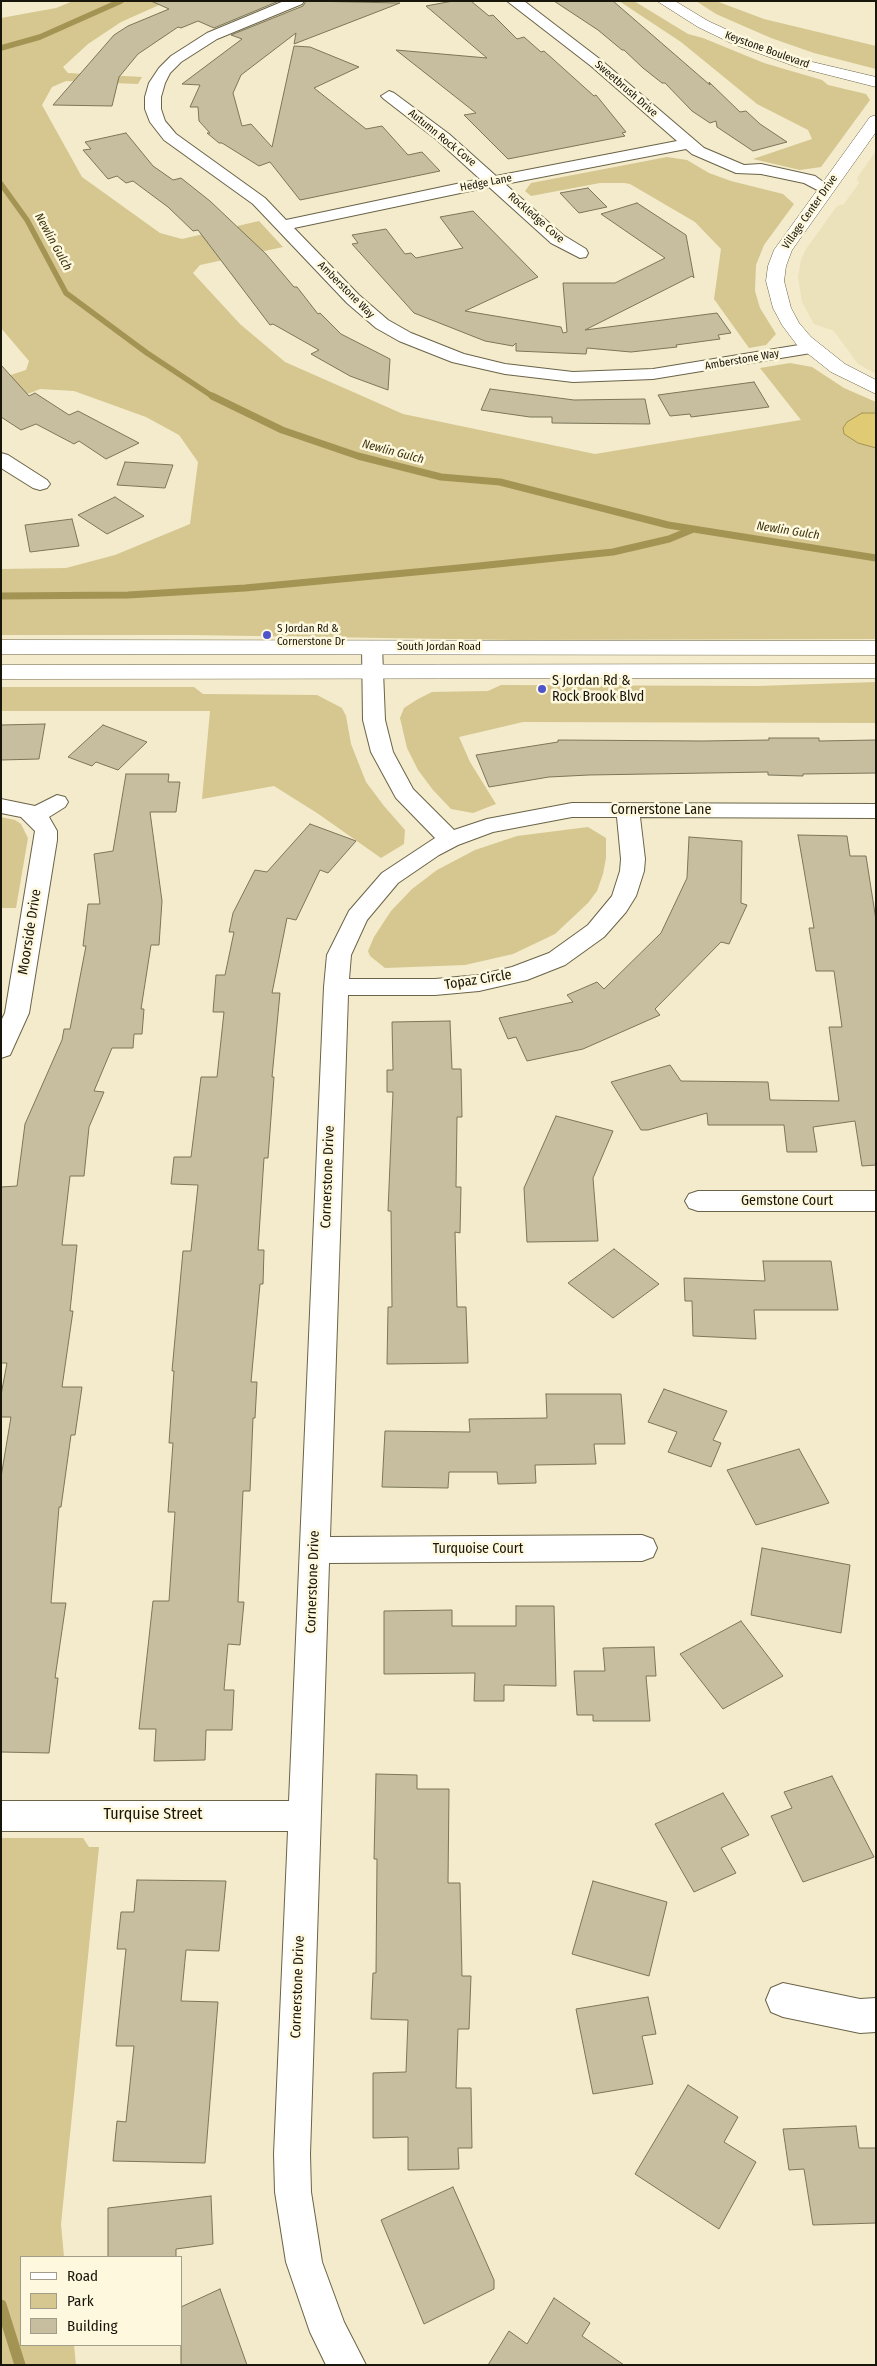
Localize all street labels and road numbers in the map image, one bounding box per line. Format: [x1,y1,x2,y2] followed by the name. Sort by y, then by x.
[723,29,811,71] street label: Keystone Boulevard
[592,58,660,120] street label: Sweetbrush Drive
[406,107,478,169] street label: Autumn Rock Cove
[459,172,513,194] street label: Hedge Lane
[779,172,841,252] street label: Village Center Drive
[505,190,567,246] street label: Rockledge Cove
[315,259,377,321] street label: Amberstone Way
[704,347,780,373] street label: Amberstone Way
[397,640,481,654] street label: South Jordan Road
[611,802,711,818] street label: Cornerstone Lane
[15,888,45,976] street label: Moorside Drive
[443,966,513,994] street label: Topaz Circle
[318,1125,338,1229] street label: Cornerstone Drive
[741,1193,833,1209] street label: Gemstone Court
[303,1530,323,1634] street label: Cornerstone Drive
[433,1541,523,1557] street label: Turquoise Court
[103,1805,203,1825] street label: Turquise Street
[288,1935,308,2039] street label: Cornerstone Drive

